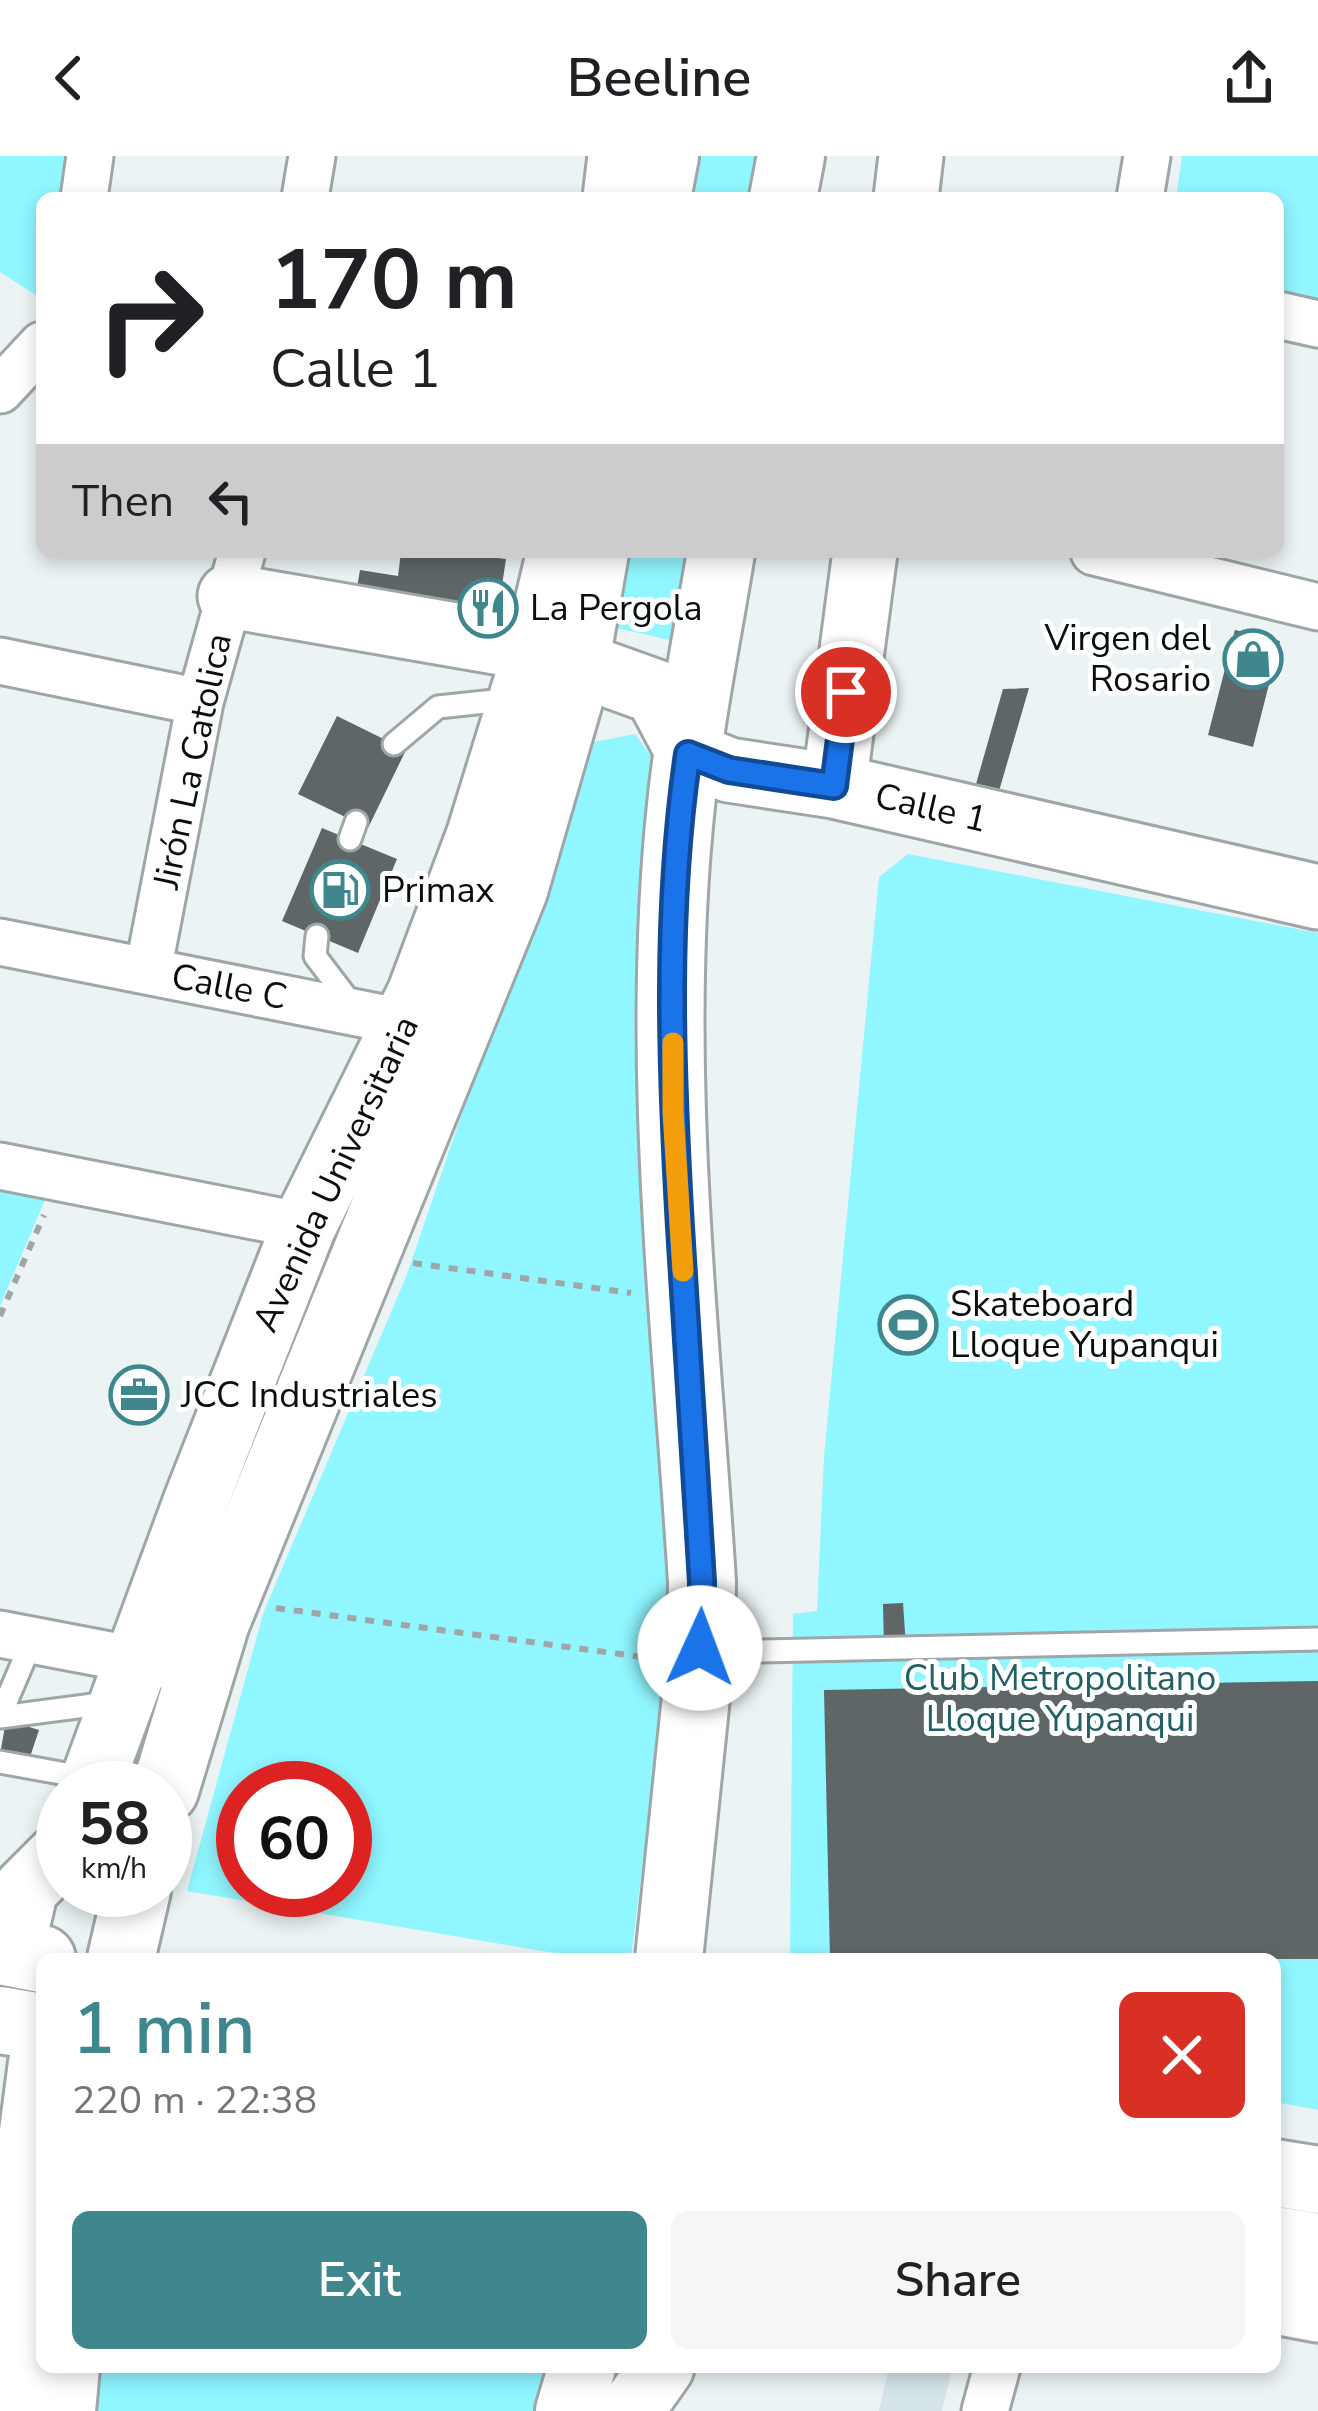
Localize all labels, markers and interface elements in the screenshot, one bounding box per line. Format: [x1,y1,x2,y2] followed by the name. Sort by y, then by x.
[567,41,751,115] text: Beeline
[36,45,102,111] icon: back
[1216,45,1282,111] icon: share
[270,223,518,338] text: 170 m
[72,240,228,396] icon: right
[270,332,441,406] text: Calle 1
[198,468,264,534] icon: left
[72,471,174,532] text: Then
[457,577,519,639] restaurant icon: La Pergola
[530,584,703,633] place label: La Pergola
[1043,614,1211,704] place label: Virgen del Rosario
[1222,628,1284,690] shop icon: Virgen del Rosario
[142,629,244,894] street label: Jirón La Catolica
[795,641,897,743] pin
[813,659,879,725] icon: arrive
[870,771,992,845] street label: Calle 1
[309,859,371,921] fuel station icon: Primax
[382,866,495,915] place label: Primax
[167,952,291,1022] street label: Calle C
[241,1008,431,1340] street label: Avenida Universitaria
[950,1280,1219,1370] place label: Skateboard Lloque Yupanqui
[877,1294,939,1356] sports icon: Skateboard Lloque Yupanqui
[108,1364,170,1426] office icon: JCC Industriales
[180,1371,437,1420] place label: JCC Industriales
[637,1585,763,1711] position arrow
[904,1654,1216,1744] park label: Club Metropolitano Lloque Yupanqui
[216,1761,372,1917] speed limit sign: 60
[78,1783,150,1865] text: 58
[81,1848,147,1889] text: km/h
[72,1980,255,2078] text: 1 min
[1119,1992,1245,2118] button: close
[72,2074,317,2127] text: 220 m · 22:38
[72,2211,647,2349] button: Exit
[671,2211,1245,2349] button: Share

